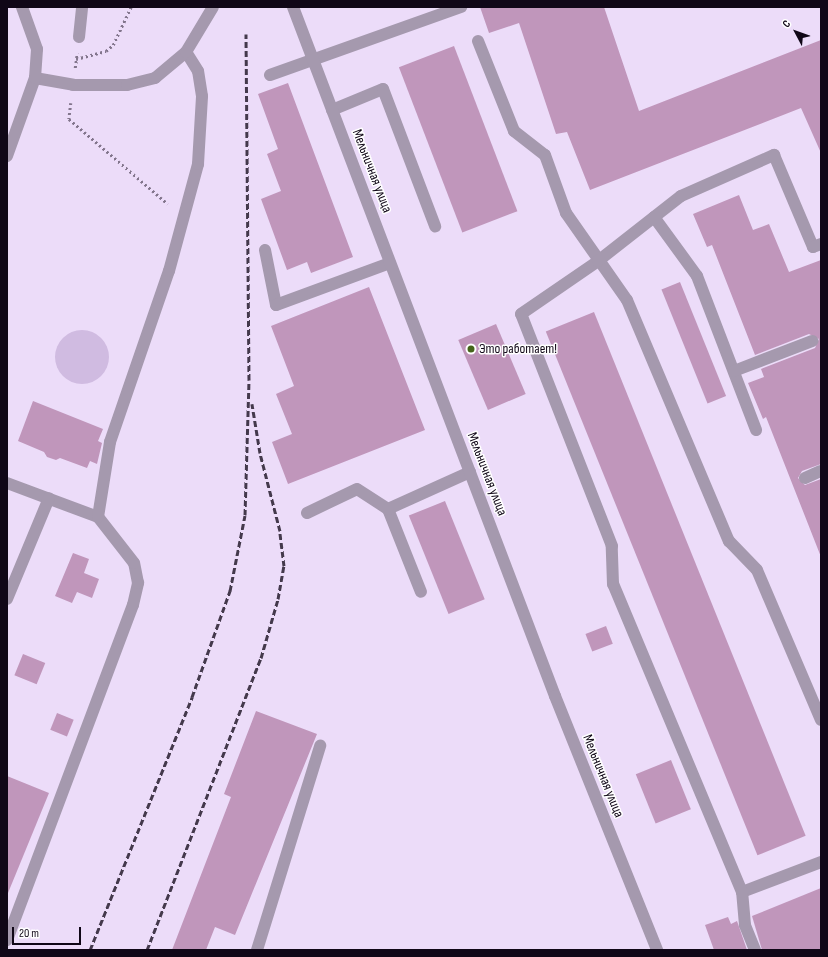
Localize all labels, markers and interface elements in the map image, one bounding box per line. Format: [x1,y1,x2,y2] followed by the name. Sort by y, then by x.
[776,12,816,52] north arrow
[780,17,793,30] text: С
[348,127,396,215] street label: Мельничная улица
[479,341,557,357] place label: Это работает!
[466,344,476,354] marker: Это работает!
[463,430,511,518] street label: Мельничная улица
[579,732,627,820] street label: Мельничная улица
[14,919,83,945] scale bar
[19,926,39,941] text: 20 m

